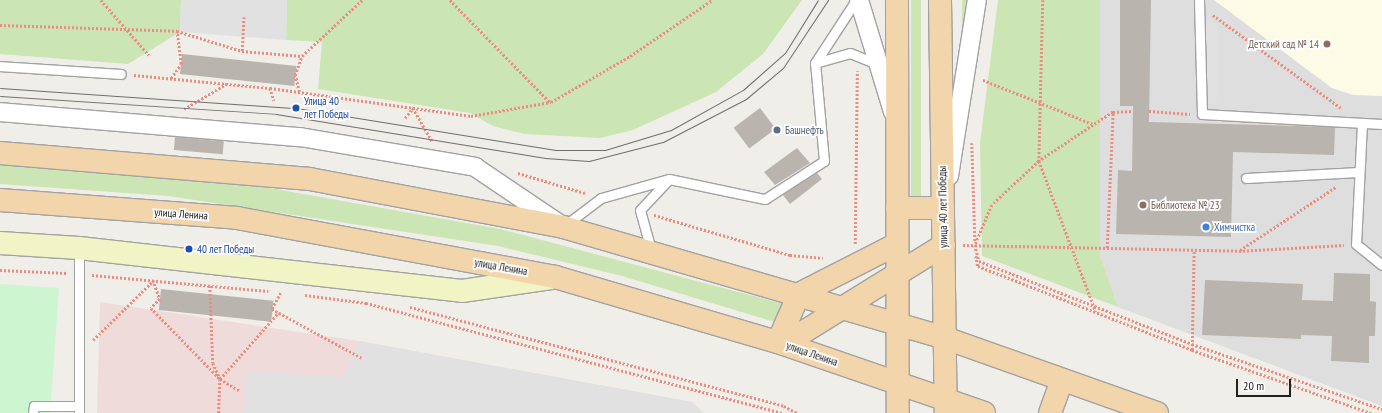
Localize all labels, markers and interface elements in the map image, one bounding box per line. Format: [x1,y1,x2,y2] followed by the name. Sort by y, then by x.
[1248,37,1319,51] place label: Детский сад № 14
[1322,39,1332,49] marker: Детский сад № 14
[304,95,349,121] place label: Улица 40 лет Победы
[291,103,301,113] marker: Улица 40 лет Победы
[785,123,824,137] place label: Башнефть
[772,125,782,135] marker: Башнефть
[936,166,950,248] street label: улица 40 лет Победы
[1151,198,1220,212] place label: Библиотека № 23
[1138,200,1148,210] marker: Библиотека № 23
[154,206,208,222] street label: улица Ленина
[1214,220,1255,234] place label: Химчистка
[1201,222,1211,232] marker: Химчистка
[197,242,255,256] place label: 40 лет Победы
[184,244,194,254] marker: 40 лет Победы
[473,256,529,278] street label: улица Ленина
[784,339,840,369] street label: улица Ленина
[1238,371,1293,397] scale bar
[1243,378,1264,393] text: 20 m

